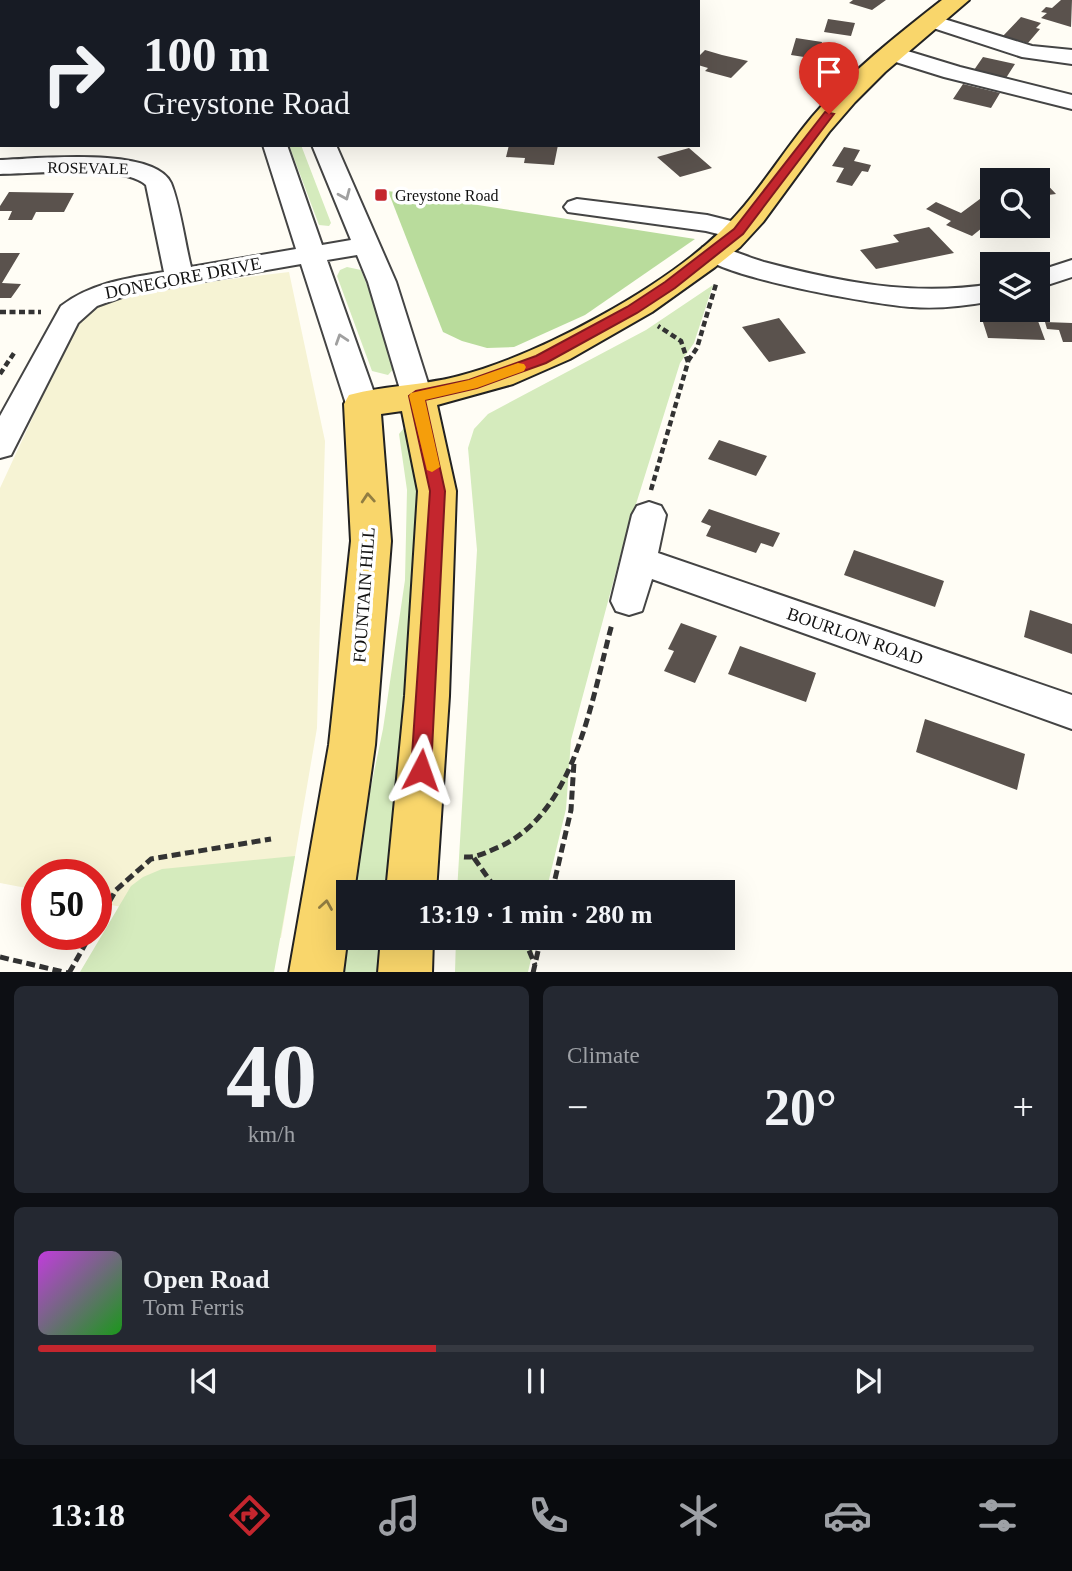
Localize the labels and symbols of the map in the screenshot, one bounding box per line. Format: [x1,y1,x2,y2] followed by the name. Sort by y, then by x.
[799,42,859,114] pin
[47,159,129,177] street label: ROSEVALE
[373,187,389,203] marker: Greystone Road
[395,187,499,205] place label: Greystone Road
[337,189,351,201] one-way arrow
[103,253,263,303] street label: DONEGORE DRIVE
[335,333,349,346] one-way arrow
[361,492,376,503] one-way arrow
[349,526,379,664] street label: FOUNTAIN HILL
[784,603,926,669] street label: BOURLON ROAD
[384,733,458,807] position arrow
[21,859,112,950] speed limit sign: 50
[318,899,333,911] one-way arrow

